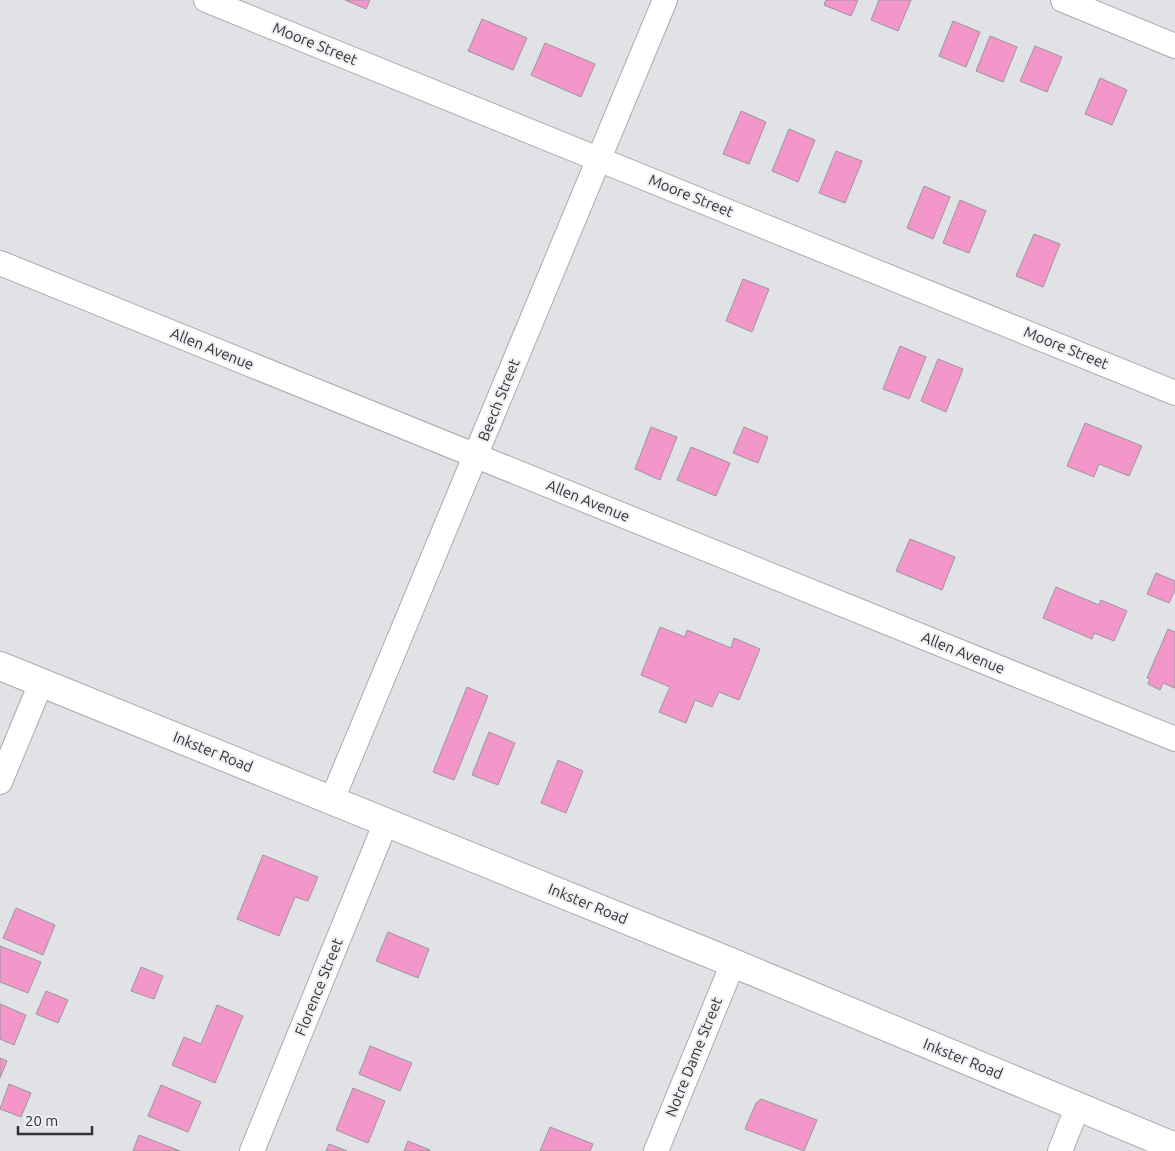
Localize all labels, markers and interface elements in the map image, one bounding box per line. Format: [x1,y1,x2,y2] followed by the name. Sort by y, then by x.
[270,19,360,68] street label: Moore Street
[646,171,736,220] street label: Moore Street
[1021,323,1111,372] street label: Moore Street
[168,324,256,373] street label: Allen Avenue
[474,356,523,443] street label: Beech Street
[544,476,632,525] street label: Allen Avenue
[919,628,1007,677] street label: Allen Avenue
[171,728,255,775] street label: Inkster Road
[546,880,630,927] street label: Inkster Road
[291,935,346,1038] street label: Florence Street
[662,994,725,1119] street label: Notre Dame Street
[921,1035,1005,1082] street label: Inkster Road
[18,1104,91,1136] scale bar
[25,1112,58,1129] text: 20 m

